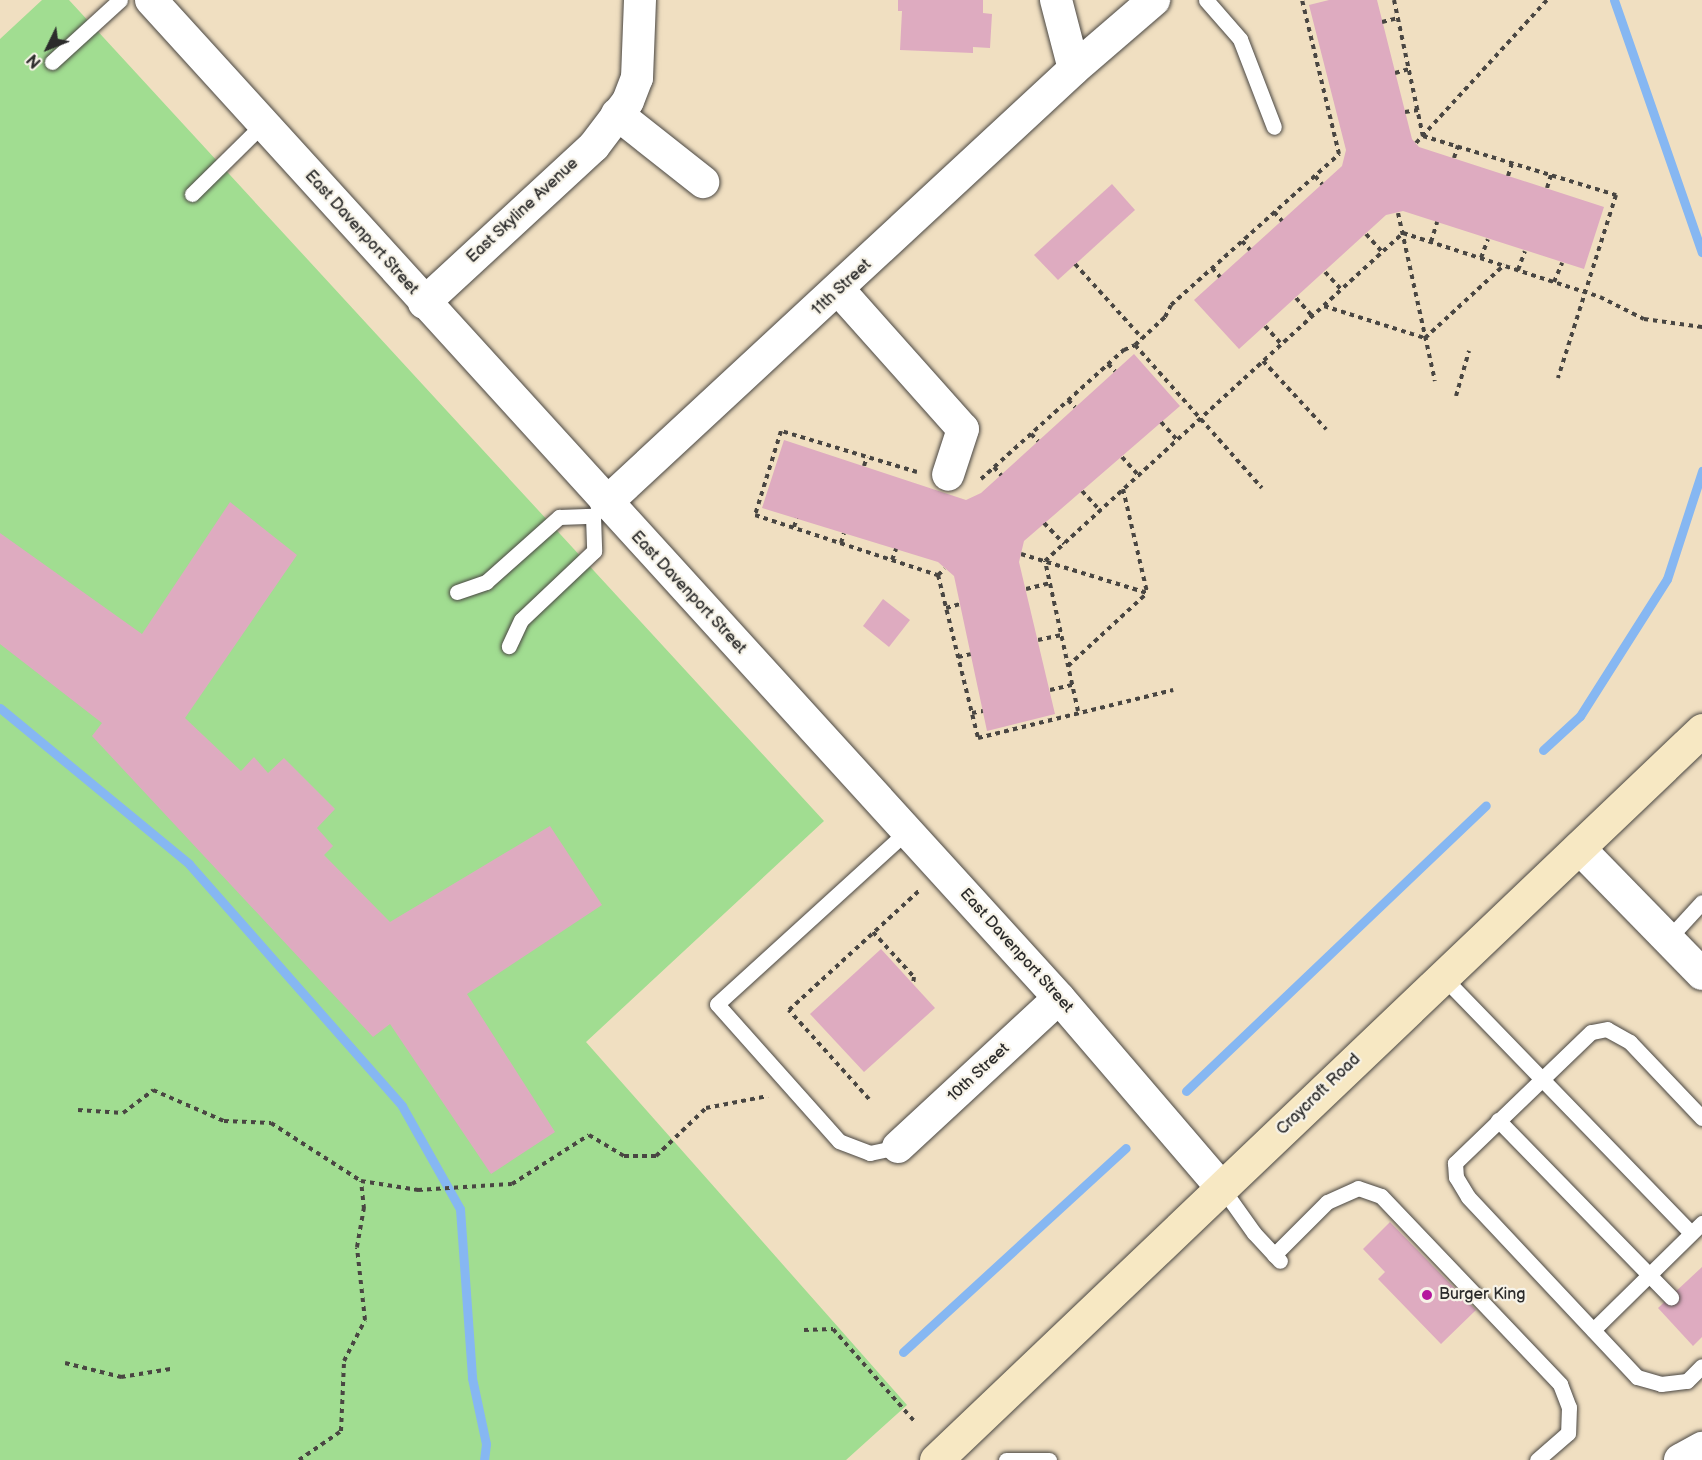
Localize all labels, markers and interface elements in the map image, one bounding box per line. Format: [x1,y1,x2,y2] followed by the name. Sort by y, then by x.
[18,18,78,78] north arrow
[23,50,46,71] text: N
[463,154,583,268] street label: East Skyline Avenue
[300,167,422,299] street label: East Davenport Street
[808,256,876,320] street label: 11th Street
[626,528,750,658] street label: East Davenport Street
[955,885,1077,1017] street label: East Davenport Street
[944,1040,1014,1106] street label: 10th Street
[1273,1050,1365,1140] street label: Craycroft Road
[1439,1285,1525,1305] place label: Burger King
[1420,1288,1434,1302] marker: Burger King

